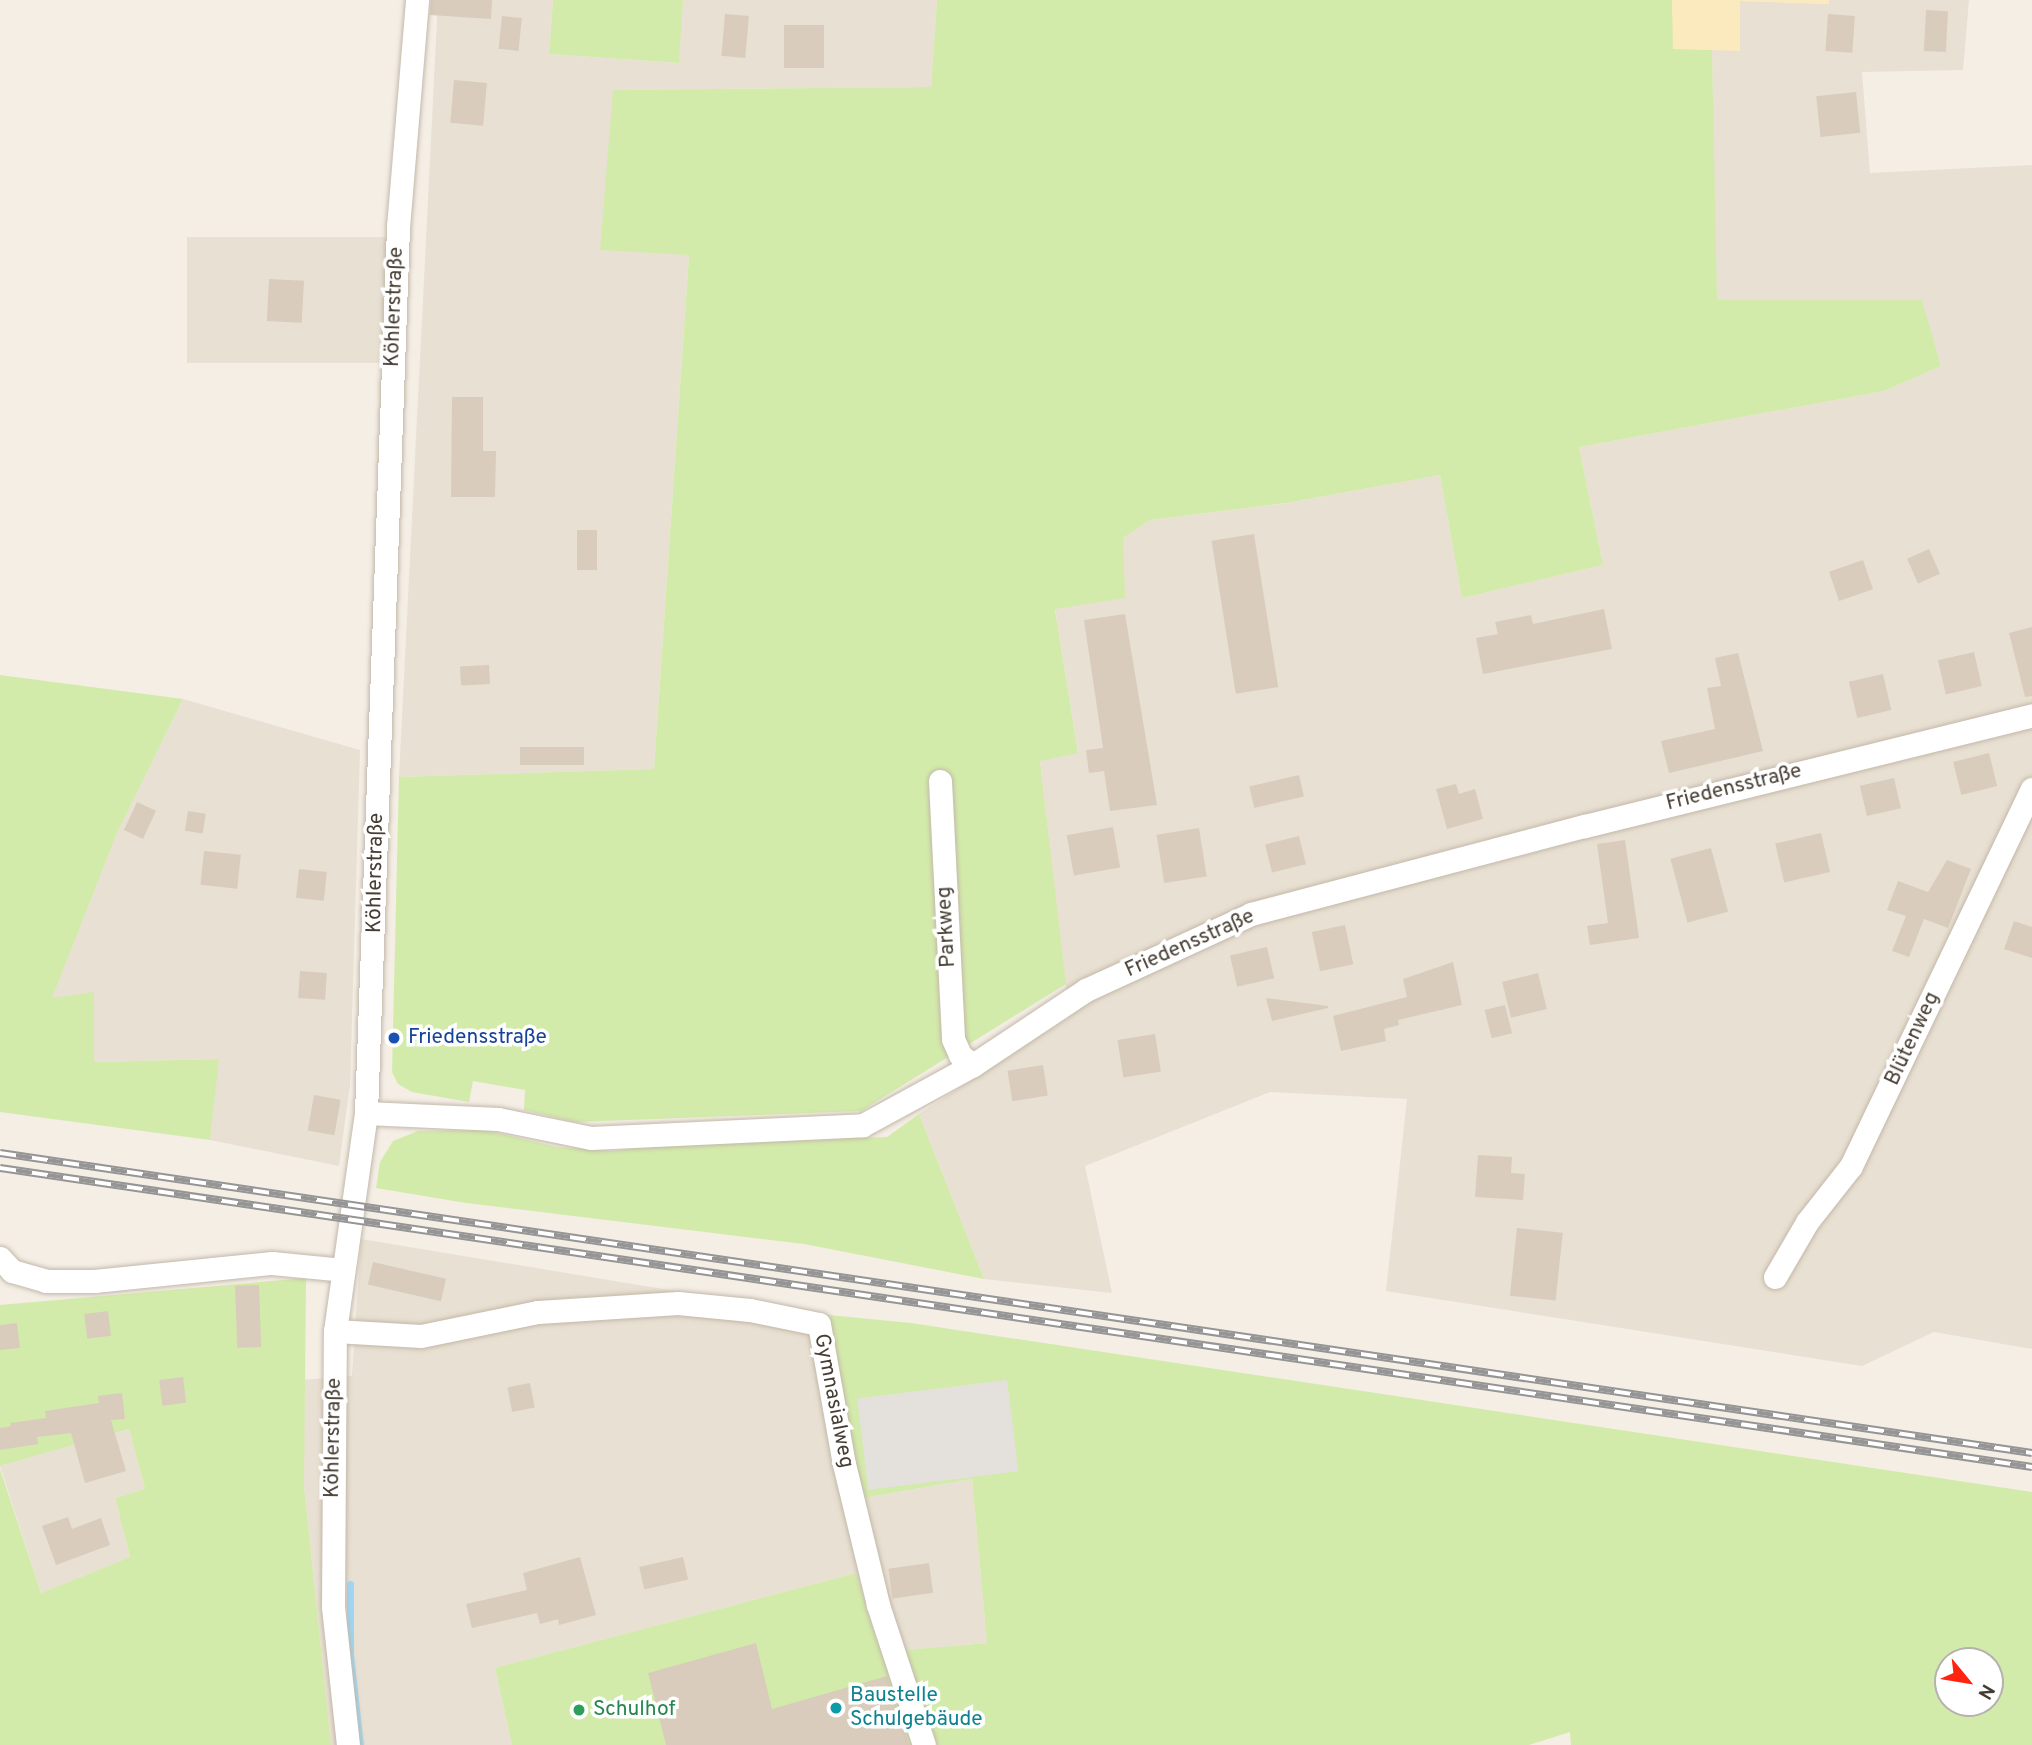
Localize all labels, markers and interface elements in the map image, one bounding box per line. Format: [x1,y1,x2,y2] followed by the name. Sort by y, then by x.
[380,246,410,368] street label: Köhlerstraße
[1664,759,1804,817] street label: Friedensstraße
[362,813,390,933] street label: Köhlerstraße
[932,886,962,968] street label: Parkweg
[1122,904,1258,984] street label: Friedensstraße
[1880,988,1946,1090] street label: Blütenweg
[408,1025,547,1051] place label: Friedensstraße
[386,1030,402,1046] marker: Friedensstraße
[808,1332,858,1470] street label: Gymnasialweg
[320,1378,348,1498] street label: Köhlerstraße
[1934,1647,2004,1717] north arrow
[1972,1680,1999,1703] text: N
[850,1683,983,1733] place label: Baustelle Schulgebäude
[593,1697,676,1723] place label: Schulhof
[828,1700,844,1716] marker: Baustelle Schulgebäude
[571,1702,587,1718] marker: Schulhof

